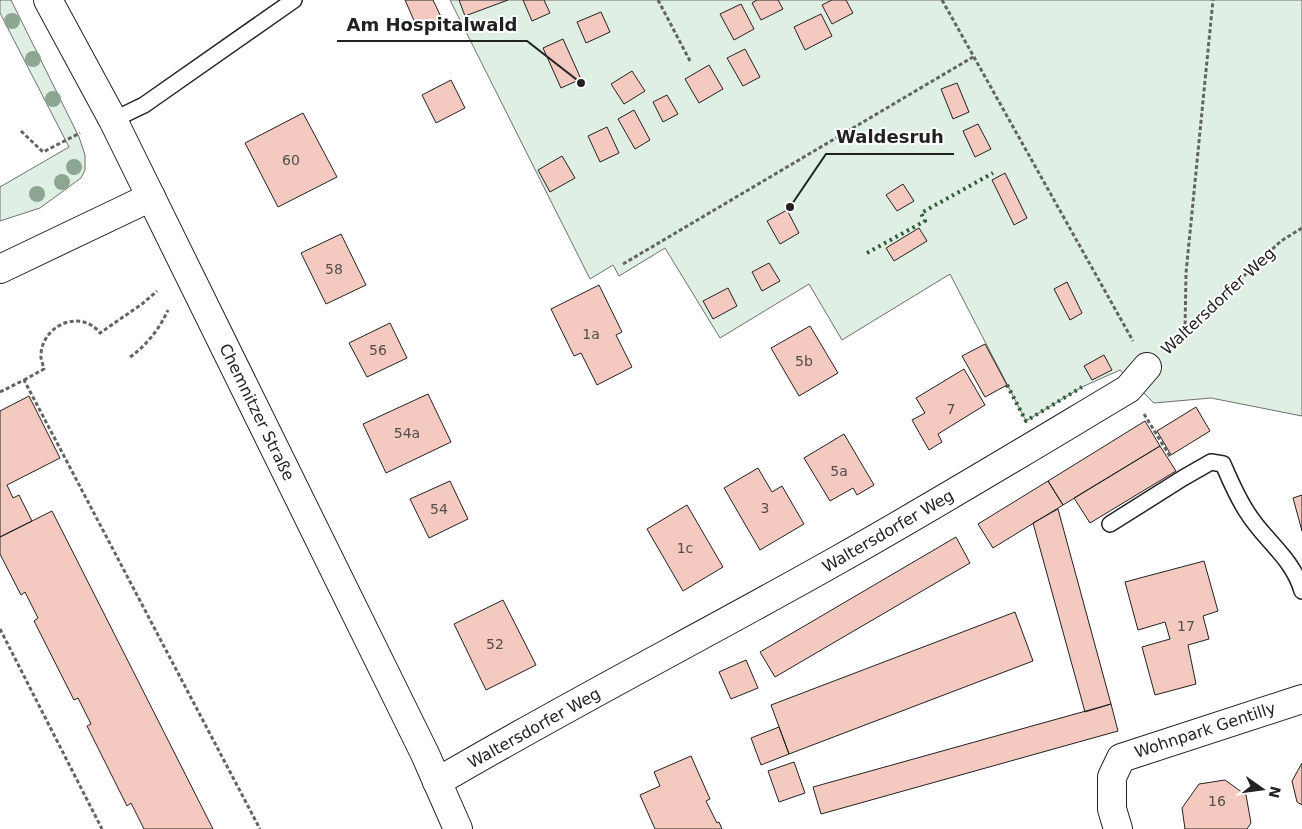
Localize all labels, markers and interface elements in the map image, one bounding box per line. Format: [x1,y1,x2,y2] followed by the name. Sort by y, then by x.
[337,8,527,41] callout: Am Hospitalwald
[347,14,517,35] text: Am Hospitalwald
[826,121,954,154] callout: Waldesruh
[836,126,944,147] text: Waldesruh
[282,152,300,168] house number: 60
[1157,243,1279,359] street label: Waltersdorfer Weg
[325,261,343,277] house number: 58
[582,326,600,342] house number: 1a
[216,340,298,484] street label: Chemnitzer Straße
[369,342,387,358] house number: 56
[795,353,813,369] house number: 5b
[947,401,955,417] house number: 7
[394,425,420,441] house number: 54a
[830,463,848,479] house number: 5a
[819,486,957,576] street label: Waltersdorfer Weg
[761,500,769,516] house number: 3
[430,501,448,517] house number: 54
[677,540,693,556] house number: 1c
[1177,618,1195,634] house number: 17
[486,636,504,652] house number: 52
[464,684,604,772] street label: Waltersdorfer Weg
[1132,698,1278,762] street label: Wohnpark Gentilly
[1237,764,1287,814] north arrow
[1265,785,1284,800] text: N
[1208,793,1226,809] house number: 16

